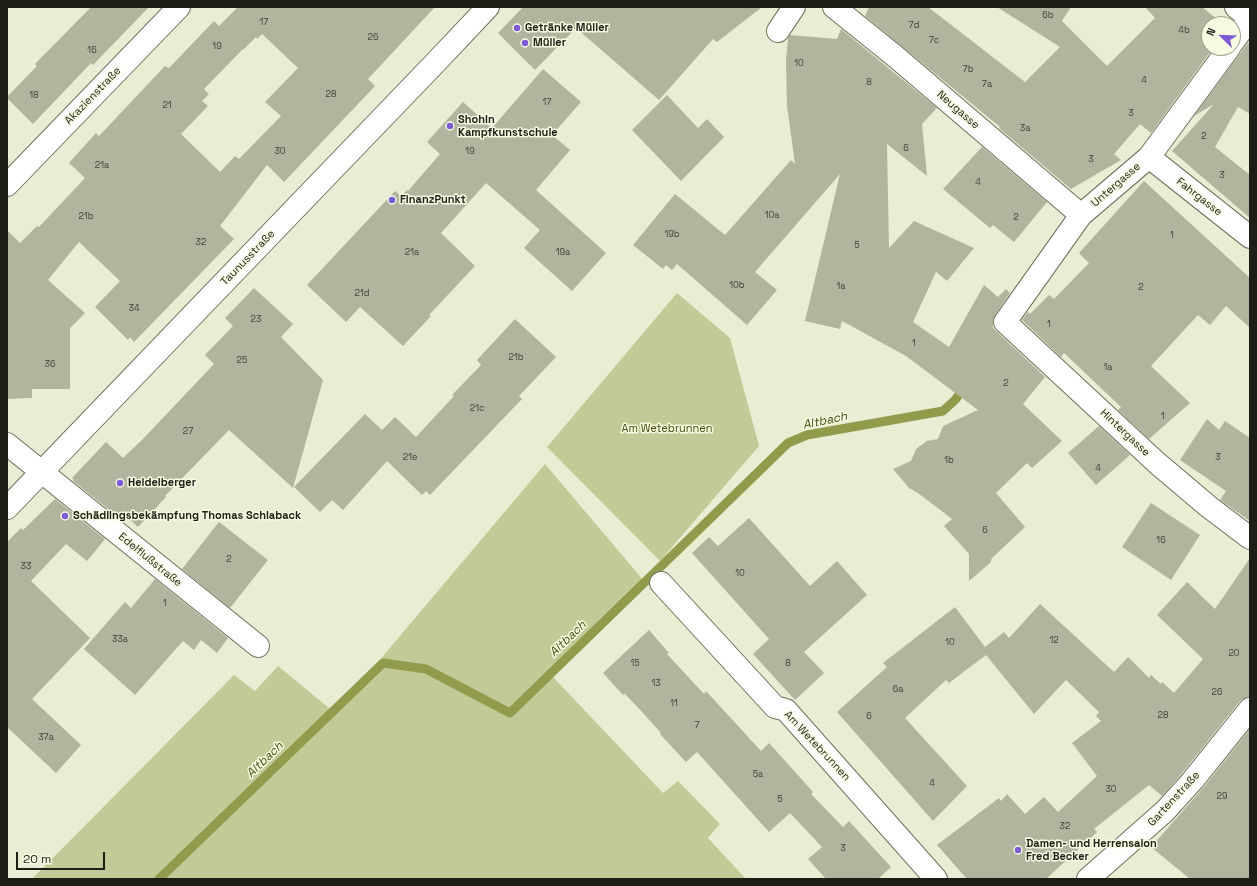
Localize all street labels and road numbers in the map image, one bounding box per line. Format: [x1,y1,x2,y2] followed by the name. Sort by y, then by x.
[62,64,124,128] street label: Akazienstraße
[934,88,982,132] street label: Neugasse
[1089,160,1143,210] street label: Untergasse
[1174,175,1224,219] street label: Fahrgasse
[218,228,278,288] street label: Taunusstraße
[1097,407,1153,459] street label: Hintergasse
[116,530,184,590] street label: Edelflußstraße
[781,708,853,784] street label: Am Wetebrunnen
[1145,769,1203,829] street label: Gartenstraße

